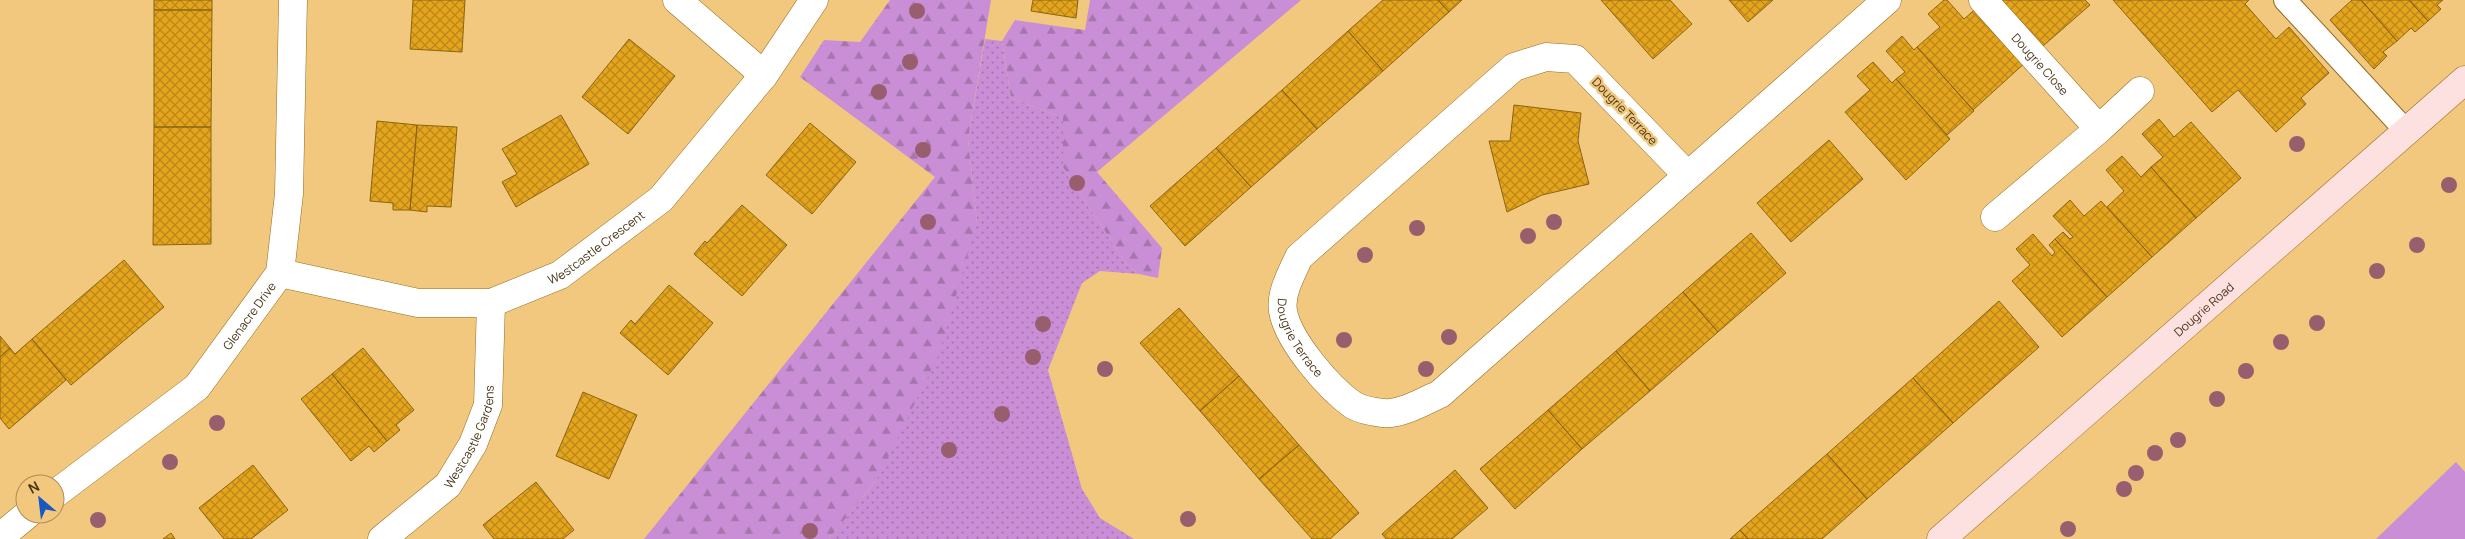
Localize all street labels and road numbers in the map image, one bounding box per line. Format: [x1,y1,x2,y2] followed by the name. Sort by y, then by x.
[2008,29,2073,99] street label: Dougrie Close
[1588,74,1662,148] street label: Dougrie Terrace
[545,206,648,288] street label: Westcastle Crescent
[218,278,279,353] street label: Glenacre Drive
[2170,278,2237,340] street label: Dougrie Road
[1274,298,1327,380] street label: Dougrie Terrace
[440,385,497,491] street label: Westcastle Gardens

